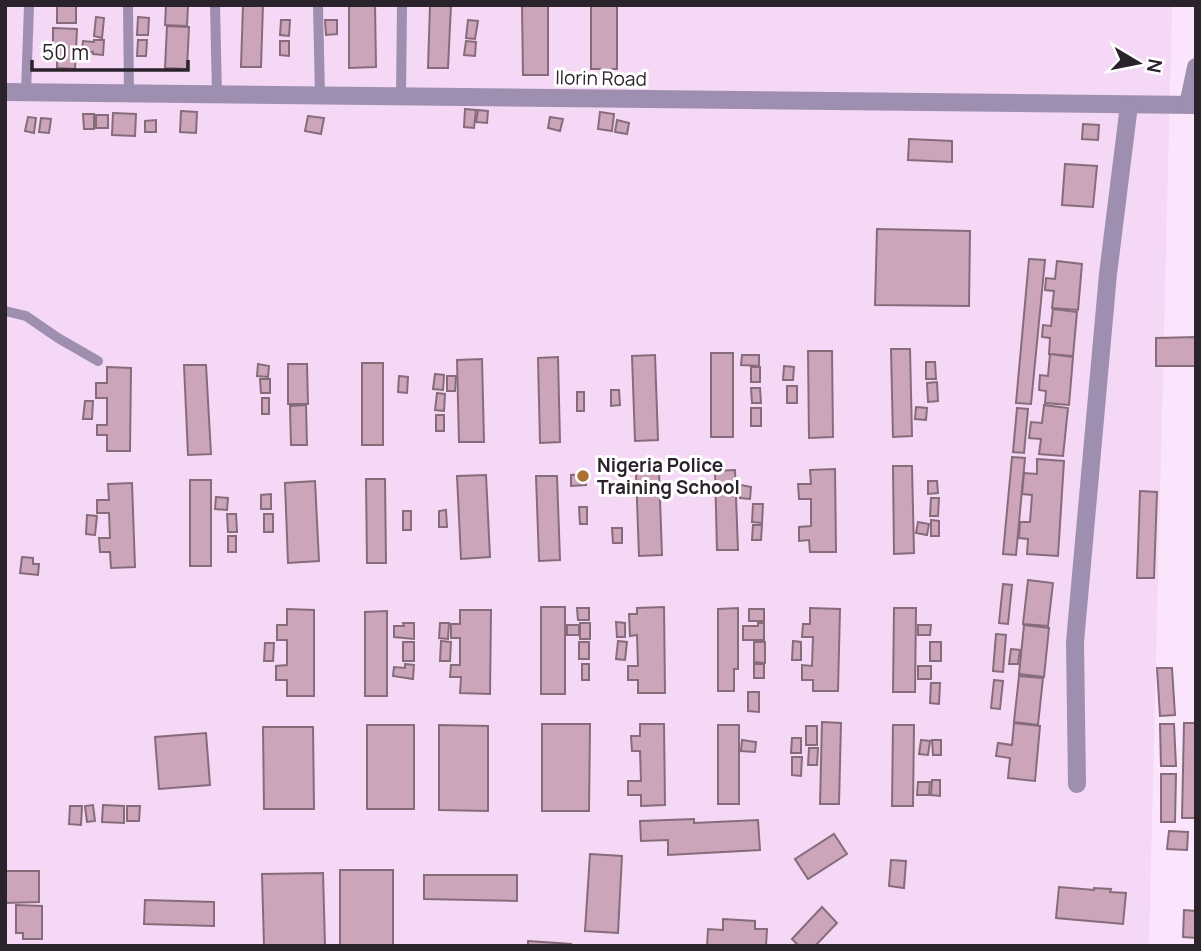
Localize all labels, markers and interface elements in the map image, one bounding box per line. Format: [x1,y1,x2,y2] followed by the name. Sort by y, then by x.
[32,28,187,72] scale bar
[1103,28,1173,98] north arrow
[42,38,89,66] text: 50 m
[1141,57,1169,75] text: N
[555,64,647,92] street label: Ilorin Road
[597,452,740,500] place label: Nigeria Police Training School
[575,468,591,484] marker: Nigeria Police Training School

